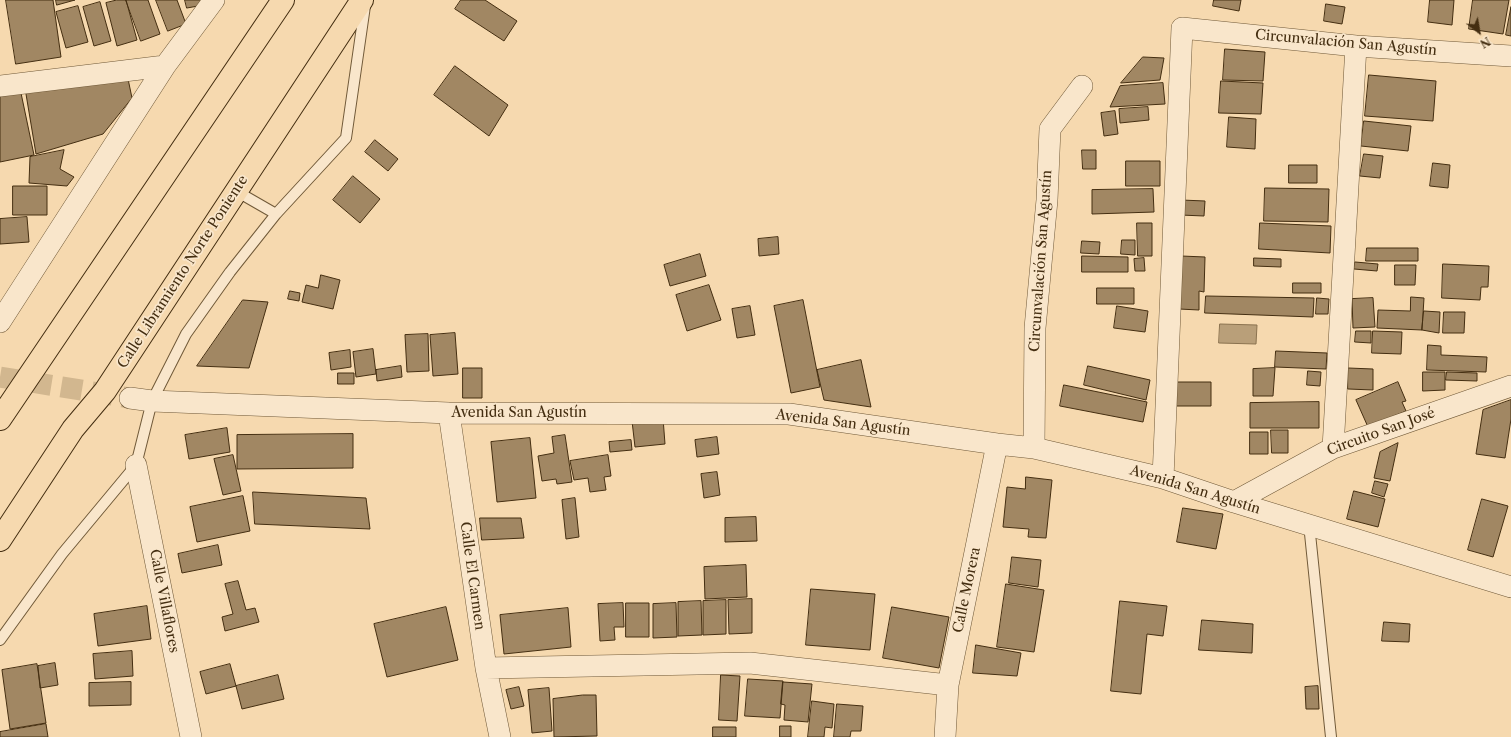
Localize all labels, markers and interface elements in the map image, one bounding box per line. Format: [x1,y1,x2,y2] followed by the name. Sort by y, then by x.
[1459,12,1499,52] north arrow
[1254,27,1438,59] street label: Circunvalación San Agustín
[1477,34,1493,51] text: N
[1026,169,1056,353] street label: Circunvalación San Agustín
[114,172,252,372] street label: Calle Libramiento Norte Poniente
[451,405,587,421] street label: Avenida San Agustín
[1325,405,1437,459] street label: Circuito San José
[775,406,911,440] street label: Avenida San Agustín
[1128,462,1262,518] street label: Avenida San Agustín
[456,521,488,631] street label: Calle El Carmen
[950,546,984,634] street label: Calle Morera
[146,548,182,654] street label: Calle Villaflores

